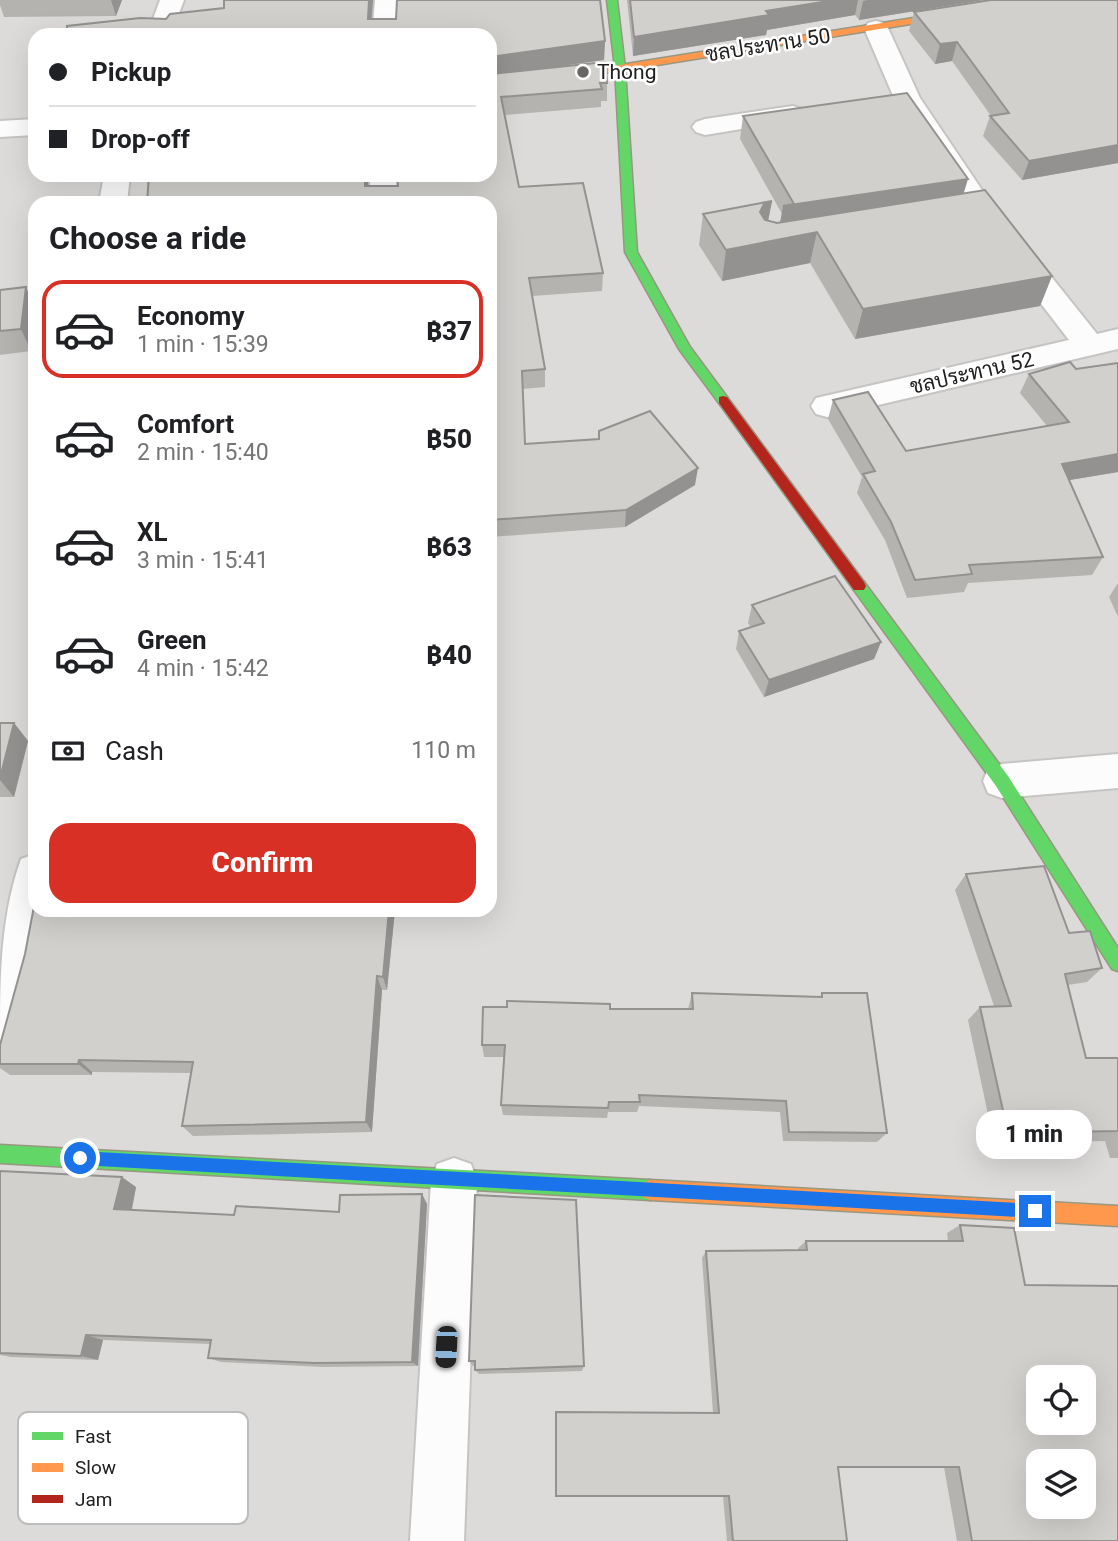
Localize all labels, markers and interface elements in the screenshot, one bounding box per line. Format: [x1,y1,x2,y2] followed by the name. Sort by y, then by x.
[704,23,832,67] street label: ชลประทาน 50
[91,57,171,87] text: Pickup
[597,60,656,84] place label: Thong
[575,64,591,80] marker: Thong
[91,124,190,154] text: Drop-off
[49,219,246,257] text: Choose a ride
[53,298,116,361] icon: car
[137,301,244,331] text: Economy
[426,316,472,346] text: ฿37
[137,331,269,358] text: 1 min · 15:39
[908,347,1036,399] street label: ชลประทาน 52
[53,406,116,469] icon: car
[137,409,234,439] text: Comfort
[426,424,472,454] text: ฿50
[137,439,269,466] text: 2 min · 15:40
[53,514,116,577] icon: car
[137,517,168,547] text: XL
[426,532,472,562] text: ฿63
[137,547,269,574] text: 3 min · 15:41
[53,622,116,685] icon: car
[137,625,207,655] text: Green
[426,640,472,670] text: ฿40
[137,655,269,682] text: 4 min · 15:42
[49,732,87,770] icon: cash
[105,736,164,766] text: Cash
[411,737,476,764] text: 110 m
[49,823,476,903] button: Confirm
[977,1110,1093,1158] callout: 1 min
[1005,1121,1063,1148] text: 1 min
[64,1142,96,1174] route start
[1019,1195,1051,1227] route end
[435,1325,458,1369] car
[1026,1365,1096,1519] map controls
[1026,1365,1096,1435] button: locate
[18,1412,248,1524] legend
[75,1425,112,1448] text: Fast
[1026,1449,1096,1519] button: layers
[75,1456,116,1479] text: Slow
[75,1488,112,1511] text: Jam

